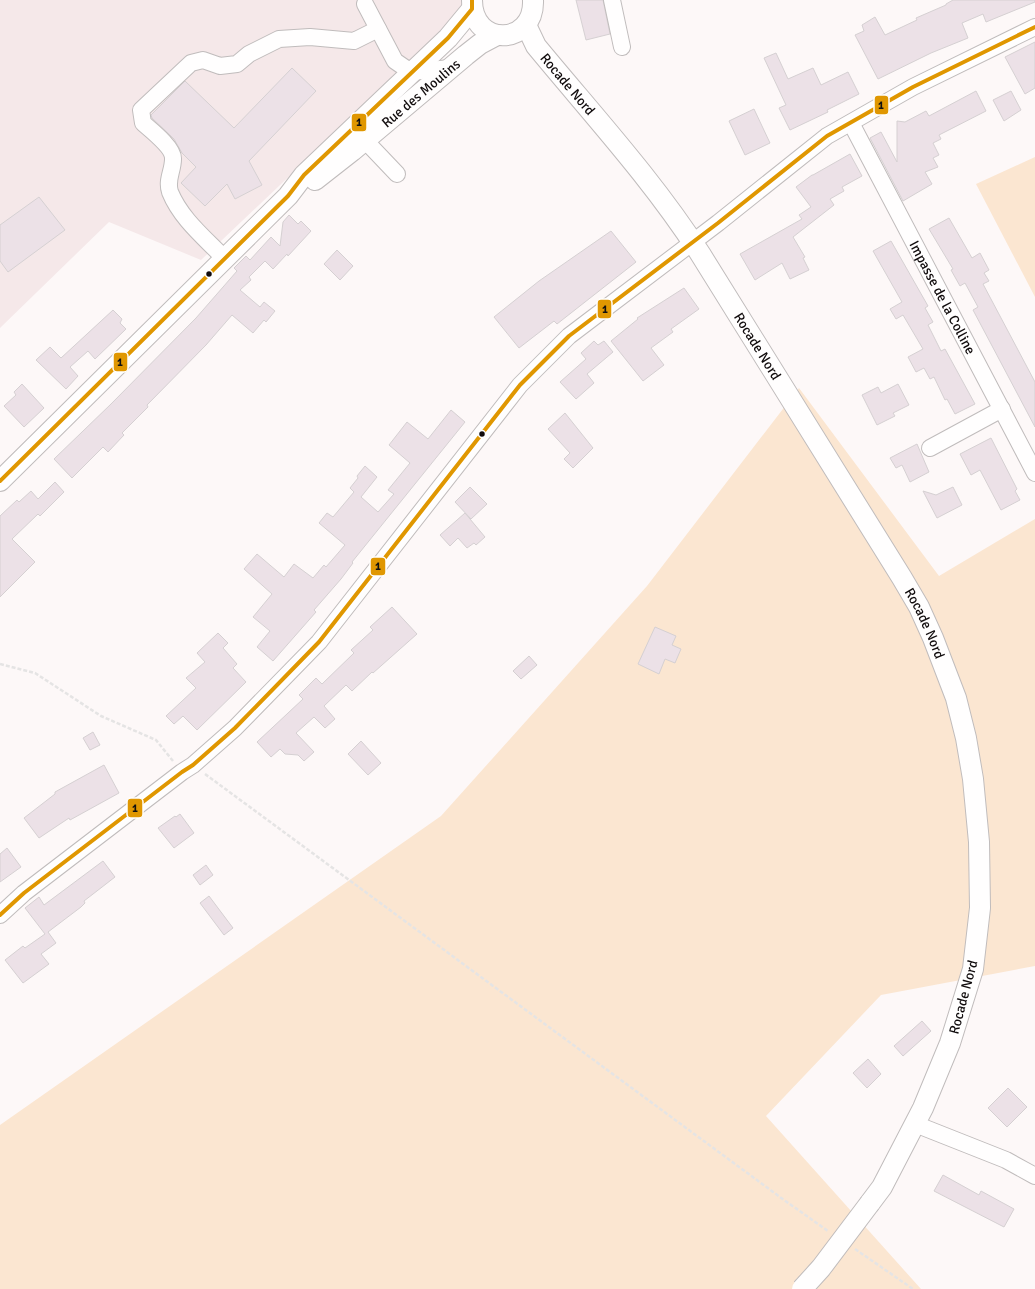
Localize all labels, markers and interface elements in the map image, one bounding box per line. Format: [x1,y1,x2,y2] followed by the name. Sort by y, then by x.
[537,50,598,119] street label: Rocade Nord
[378,56,464,131] street label: Rue des Moulins
[874,95,889,115] line badge: 1
[878,99,884,112] text: 1
[351,113,367,132] line badge: 1
[356,116,362,129] text: 1
[905,238,979,357] street label: Impasse de la Colline
[204,269,214,279] unlabelled marker
[597,299,612,319] line badge: 1
[602,303,608,316] text: 1
[730,310,785,383] street label: Rocade Nord
[113,352,128,372] line badge: 1
[117,356,123,369] text: 1
[477,429,487,439] unlabelled marker
[370,557,386,576] line badge: 1
[375,560,381,573] text: 1
[901,585,948,661] street label: Rocade Nord
[127,798,143,818] line badge: 1
[132,802,138,815] text: 1
[945,958,982,1036] street label: Rocade Nord

